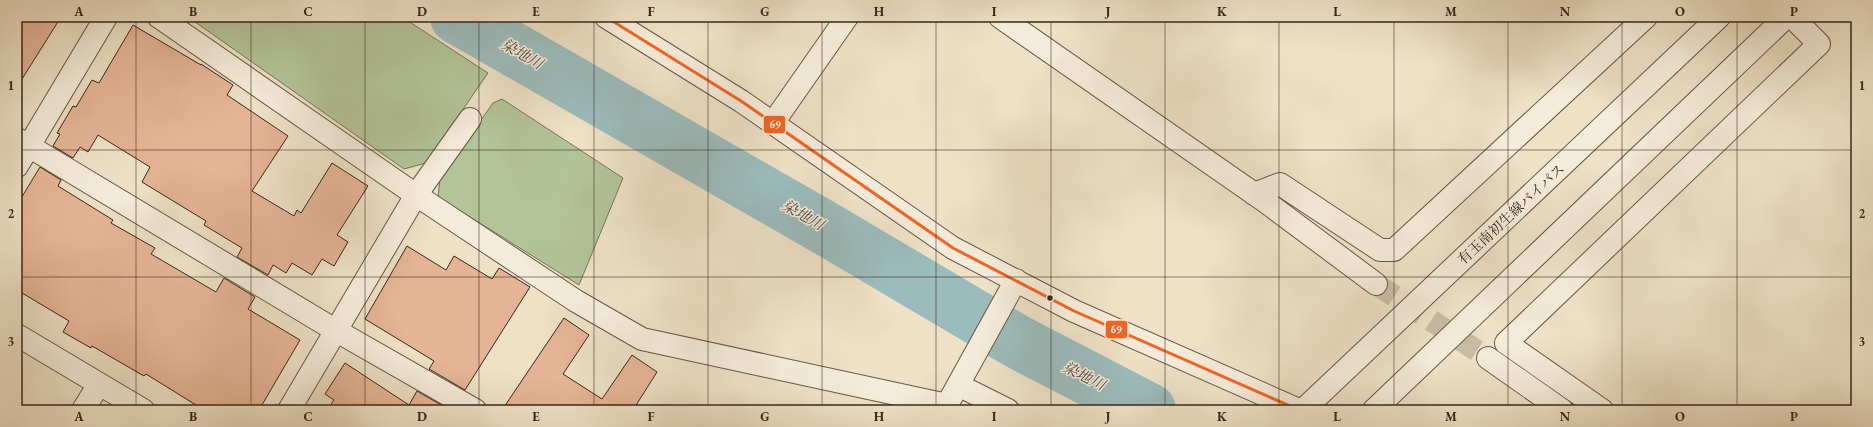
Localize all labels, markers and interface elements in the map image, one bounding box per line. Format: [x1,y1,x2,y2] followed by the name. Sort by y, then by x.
[73,3,84,20] text: A
[189,3,197,20] text: B
[303,3,313,20] text: C
[417,3,427,20] text: D
[532,3,540,20] text: E
[647,3,655,20] text: F
[760,3,770,20] text: G
[874,3,885,20] text: H
[992,3,997,20] text: I
[1104,3,1111,20] text: J
[1217,3,1228,20] text: K
[1333,3,1341,20] text: L
[1445,3,1457,20] text: M
[1560,3,1571,20] text: N
[1675,3,1685,20] text: O
[1790,3,1798,20] text: P
[498,34,548,74] water label: 染地川
[8,77,15,94] text: 1
[1859,77,1866,94] text: 1
[763,115,786,134] line badge: 69
[769,117,781,131] text: 69
[1454,160,1568,268] street label: 有玉南初生線バイパス
[779,195,829,235] water label: 染地川
[8,205,15,222] text: 2
[1859,205,1866,222] text: 2
[1045,293,1055,303] unlabelled marker
[1105,320,1128,339] line badge: 69
[1110,322,1122,336] text: 69
[8,333,15,350] text: 3
[1859,333,1866,350] text: 3
[1060,357,1110,395] water label: 染地川
[73,408,84,425] text: A
[189,408,197,425] text: B
[303,408,313,425] text: C
[417,408,427,425] text: D
[532,408,540,425] text: E
[647,408,655,425] text: F
[760,408,770,425] text: G
[874,408,885,425] text: H
[992,408,997,425] text: I
[1104,408,1111,425] text: J
[1217,408,1228,425] text: K
[1333,408,1341,425] text: L
[1445,408,1457,425] text: M
[1560,408,1571,425] text: N
[1675,408,1685,425] text: O
[1790,408,1798,425] text: P

